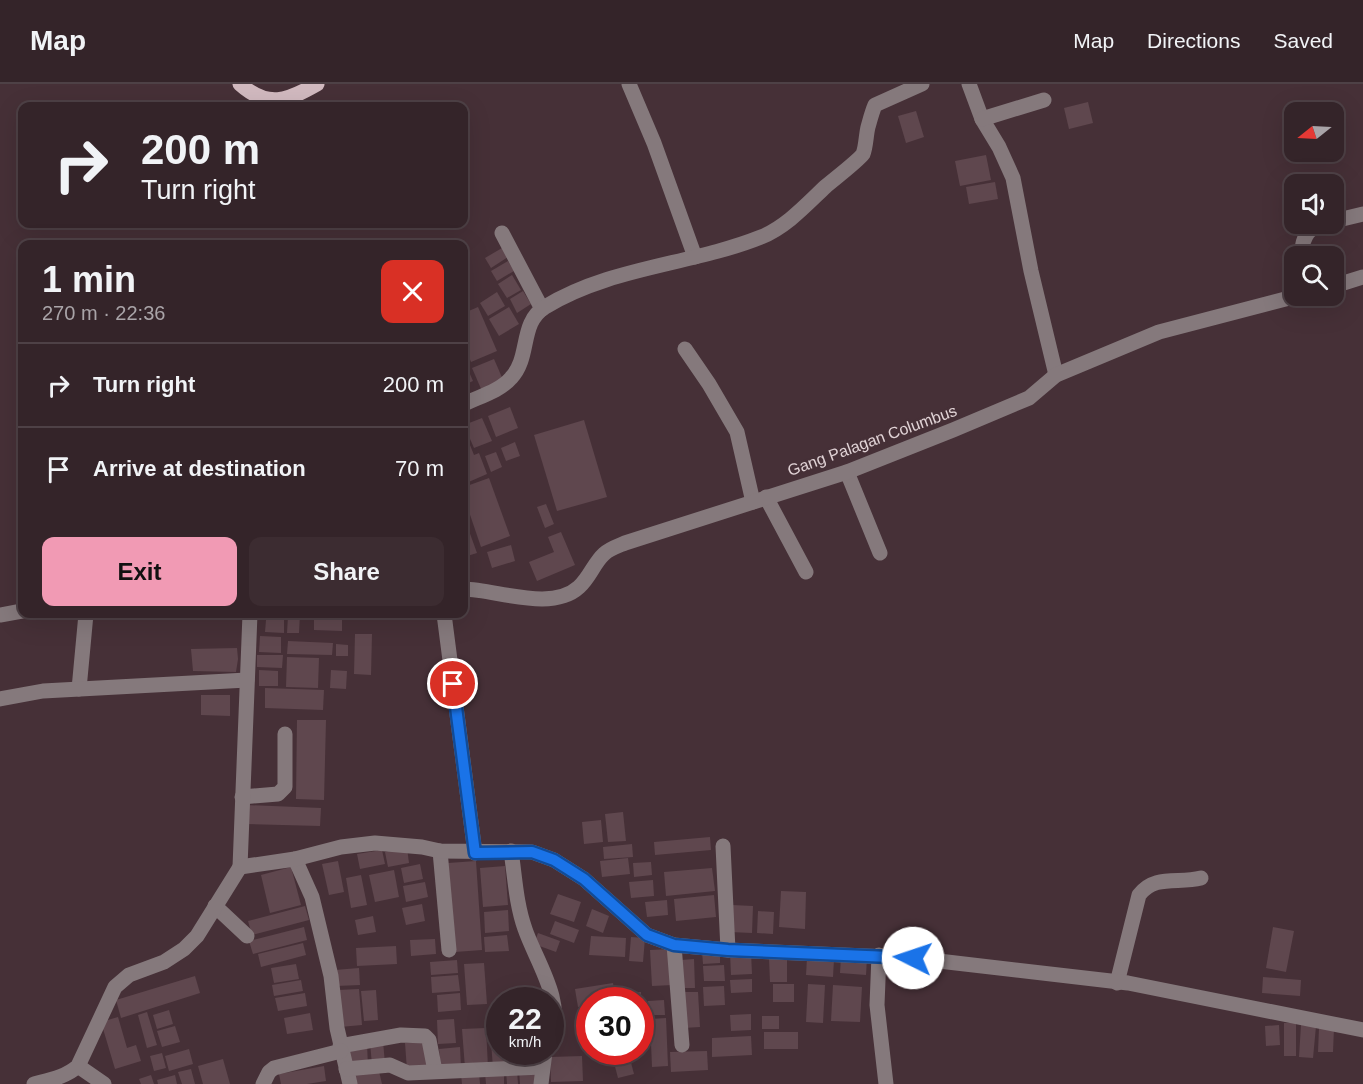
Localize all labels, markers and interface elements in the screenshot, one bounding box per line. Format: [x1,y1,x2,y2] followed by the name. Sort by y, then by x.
[30,25,86,56] text: Map
[1073,29,1114,52] text: Map
[1147,29,1240,52] text: Directions
[1273,29,1333,52] text: Saved
[1284,102,1344,162] north arrow
[1284,102,1344,306] map controls
[42,126,120,204] icon: right
[141,126,260,173] text: 200 m
[1284,174,1344,234] button: sound
[141,175,256,205] text: Turn right
[1284,246,1344,306] button: search
[42,259,136,300] text: 1 min
[381,260,444,323] button: close
[42,302,165,324] text: 270 m · 22:36
[42,369,75,402] icon: right
[93,372,195,397] text: Turn right
[383,372,444,397] text: 200 m
[785,402,959,479] street label: Gang Palagan Columbus
[42,453,75,486] icon: arrive
[93,456,306,481] text: Arrive at destination
[395,456,444,481] text: 70 m
[42,537,237,606] button: Exit
[249,537,444,606] button: Share
[427,658,478,709] pin
[436,667,469,700] icon: arrive
[881,926,945,990] position arrow
[576,987,654,1065] speed limit sign: 30
[508,1002,542,1035] text: 22
[509,1033,541,1050] text: km/h

